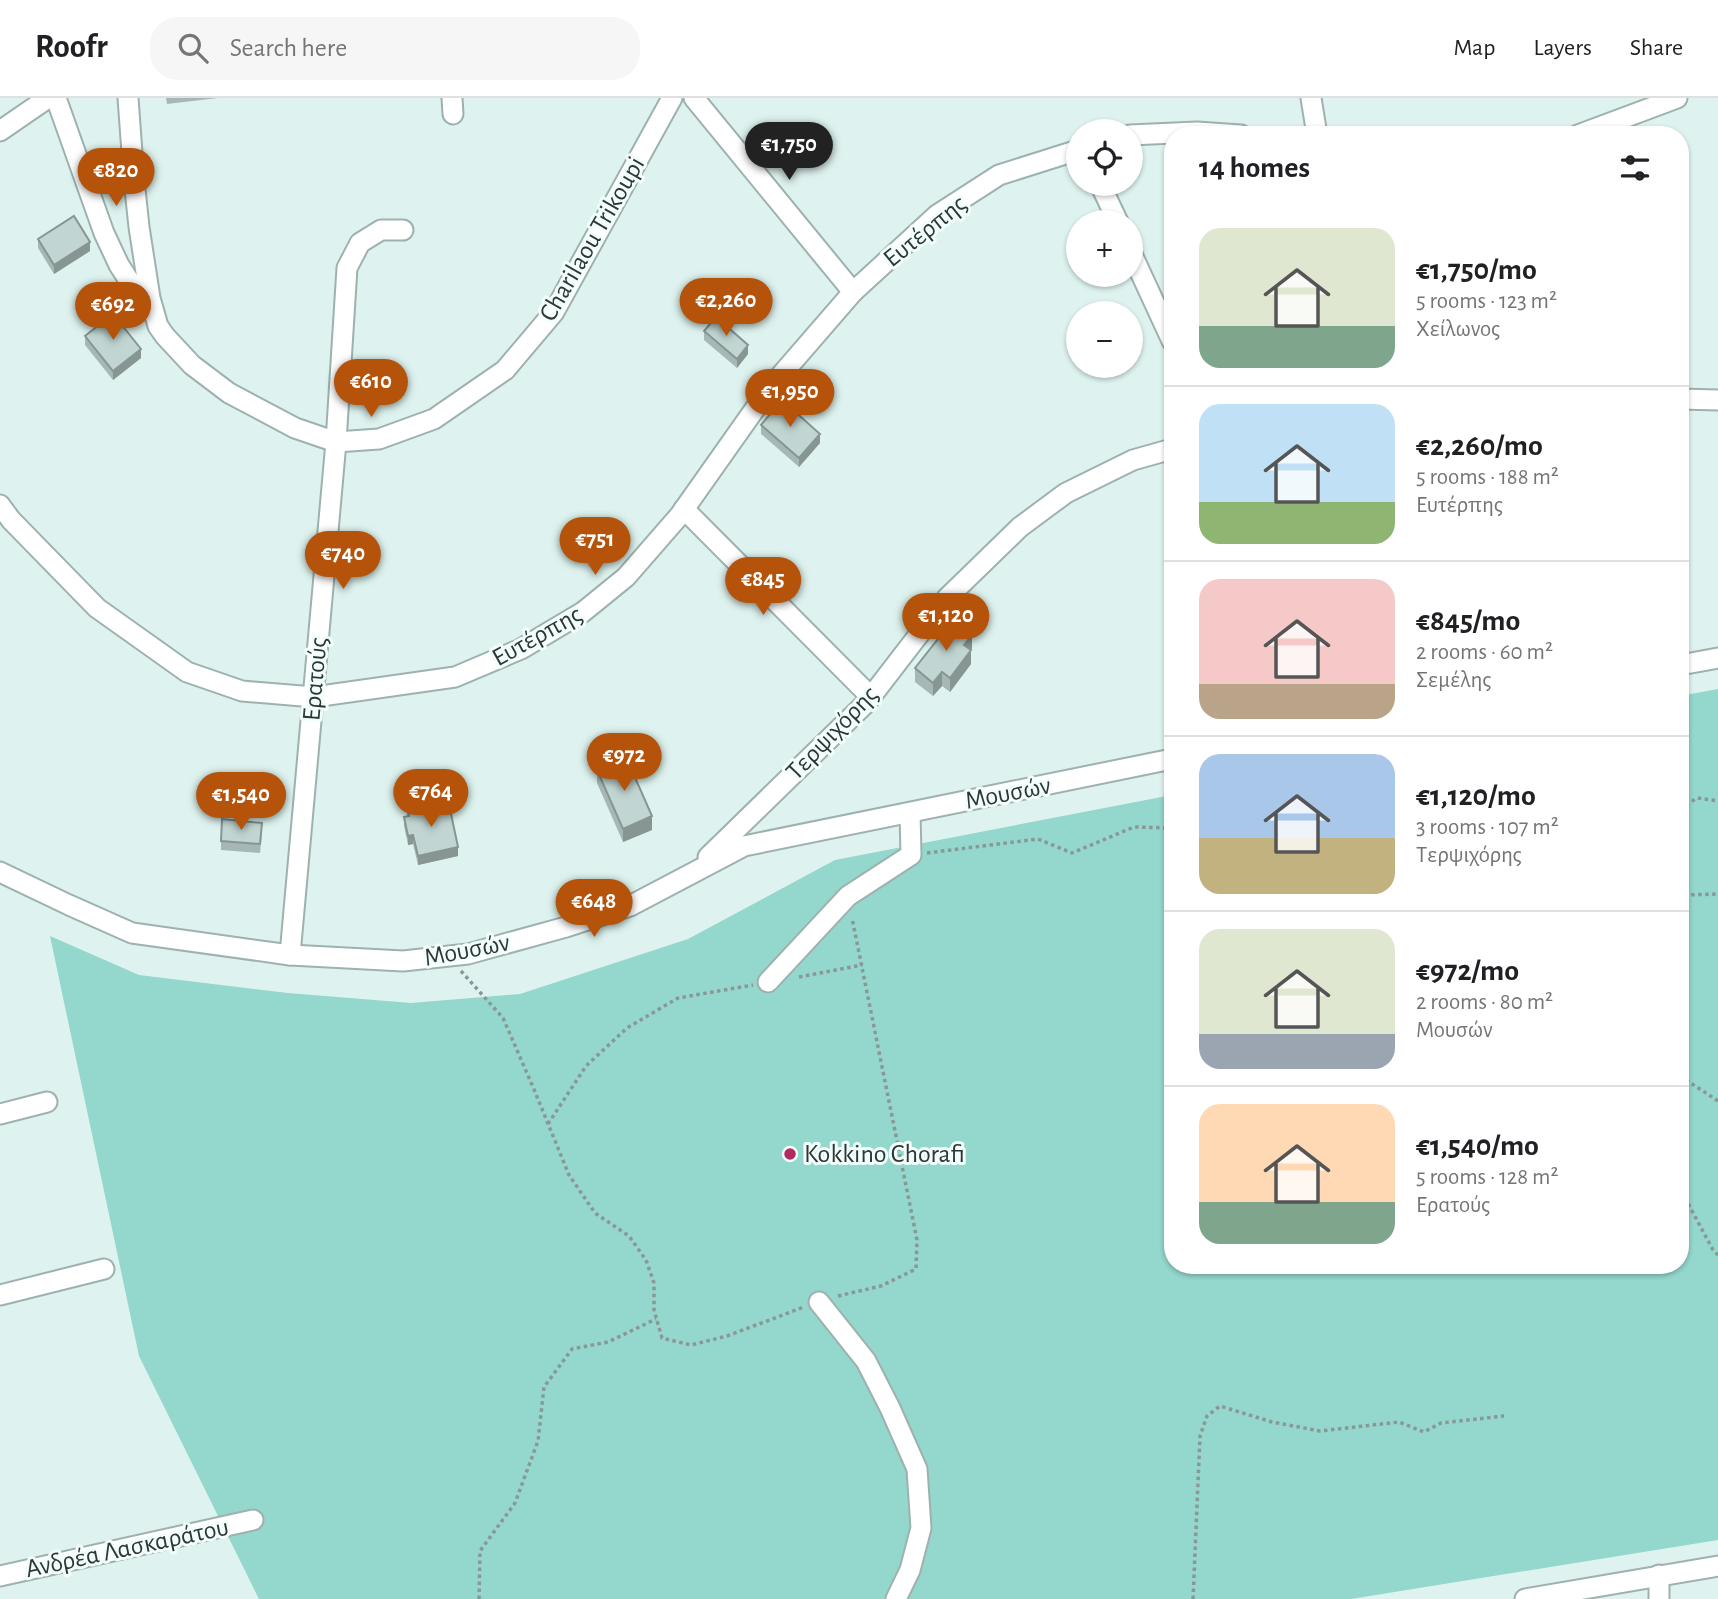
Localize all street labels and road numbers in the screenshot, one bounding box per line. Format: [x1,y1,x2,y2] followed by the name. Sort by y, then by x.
[534,152,650,326] street label: Charilaou Trikoupi
[879,190,971,272] street label: Ευτέρπης
[488,601,586,671] street label: Ευτέρπης
[298,636,332,722] street label: Ερατούς
[781,681,883,785] street label: Τερψιχόρης
[963,772,1053,814] street label: Μουσών
[422,929,512,971] street label: Μουσών
[23,1514,231,1582] street label: Ανδρέα Λασκαράτου

